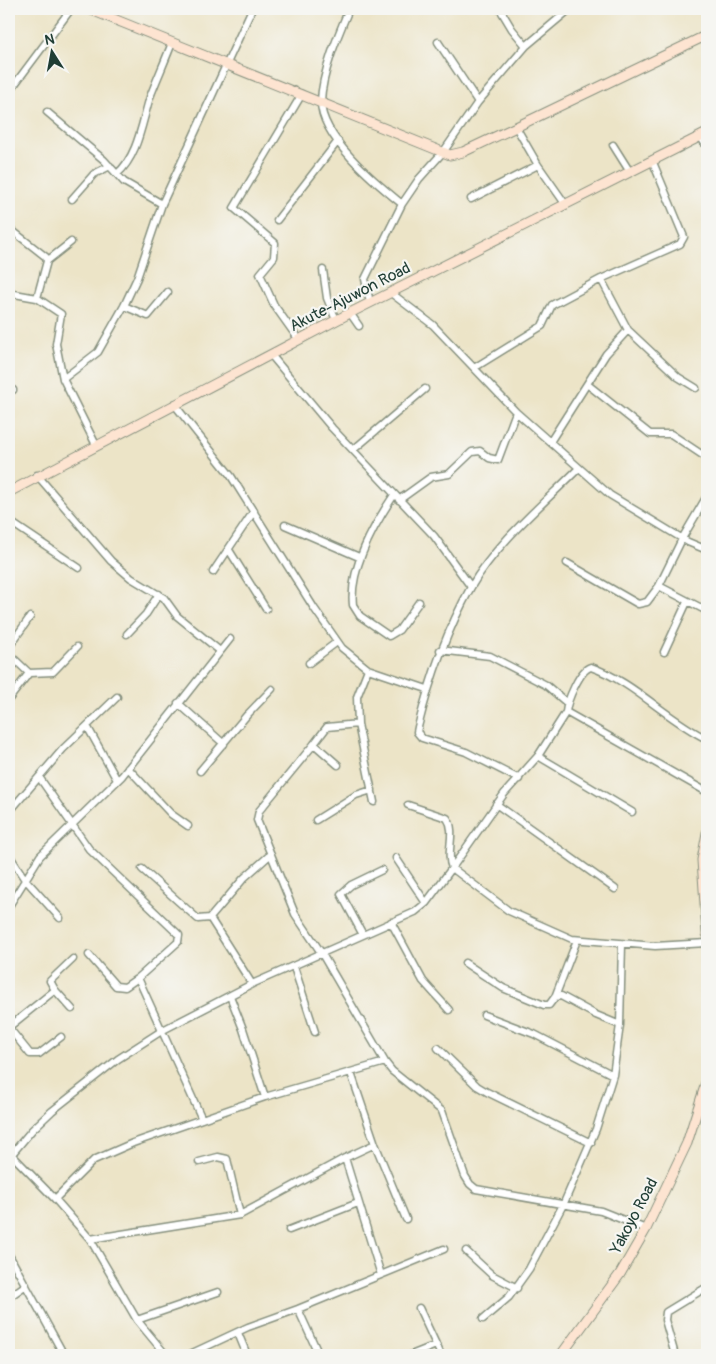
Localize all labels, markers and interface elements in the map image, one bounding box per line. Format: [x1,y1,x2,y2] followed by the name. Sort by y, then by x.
[28,28,78,78] north arrow
[43,30,56,49] text: N
[286,258,414,336] street label: Akute-Ajuwon Road
[605,1174,662,1258] street label: Yakoyo Road

